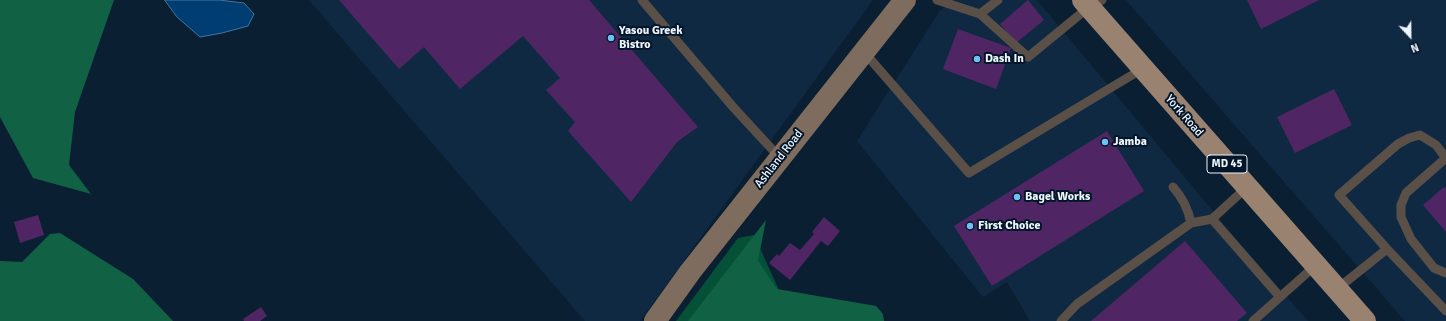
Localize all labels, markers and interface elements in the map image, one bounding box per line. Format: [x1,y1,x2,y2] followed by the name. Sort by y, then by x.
[1390,16,1430,56] north arrow
[619,24,683,52] place label: Yasou Greek Bistro
[606,33,616,43] marker: Yasou Greek Bistro
[1409,40,1421,55] text: N
[985,52,1024,66] place label: Dash In
[972,54,982,64] marker: Dash In
[1162,92,1206,140] street label: York Road
[752,127,806,191] street label: Ashland Road
[1113,135,1147,149] place label: Jamba
[1100,137,1110,147] marker: Jamba
[1207,155,1247,173] road number: MD 45
[1025,190,1090,204] place label: Bagel Works
[1012,192,1022,202] marker: Bagel Works
[978,219,1040,233] place label: First Choice
[965,221,975,231] marker: First Choice

